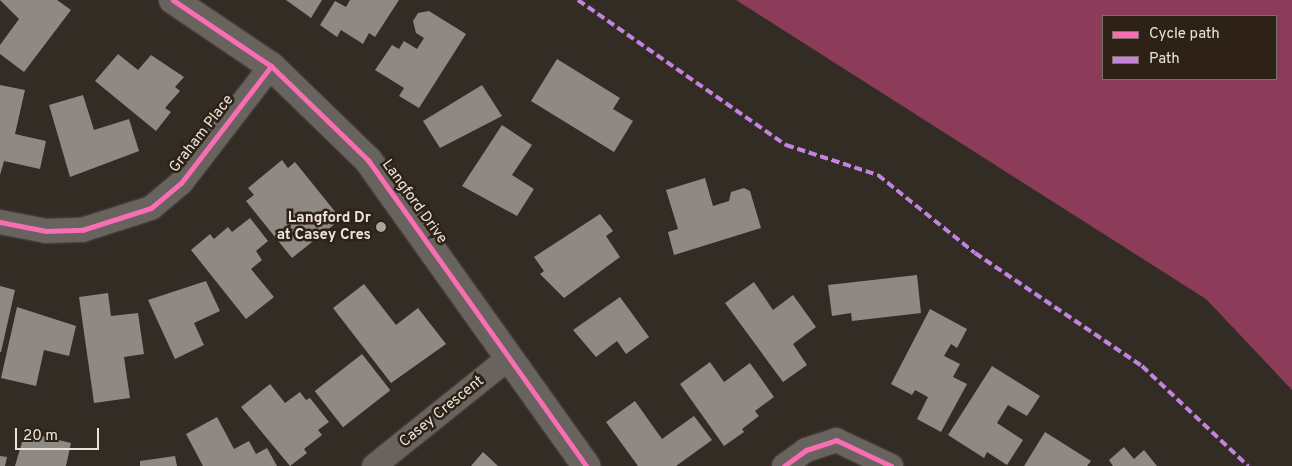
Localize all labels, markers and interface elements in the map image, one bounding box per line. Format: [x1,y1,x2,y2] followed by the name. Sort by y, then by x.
[1102,15,1277,80] legend
[1149,25,1220,44] text: Cycle path
[1149,50,1180,69] text: Path
[166,92,238,176] street label: Graham Place
[377,156,451,248] street label: Langford Drive
[277,209,371,244] place label: Langford Dr at Casey Cres
[375,221,387,233] marker: Langford Dr at Casey Cres
[396,372,488,452] street label: Casey Crescent
[18,418,101,450] scale bar
[23,427,58,446] text: 20 m

